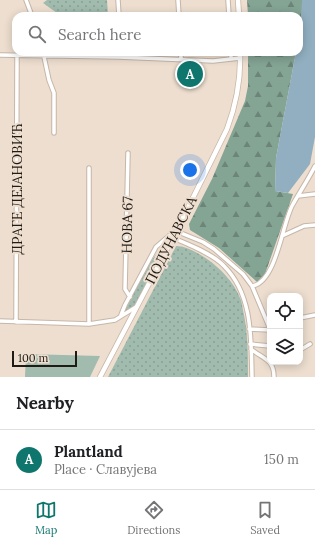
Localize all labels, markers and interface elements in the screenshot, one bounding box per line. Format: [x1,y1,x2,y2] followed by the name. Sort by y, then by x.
[12,12,303,56] search box
[26,23,48,45] icon: search
[58,25,141,44] text: Search here
[177,59,203,89] pin: A
[8,123,26,255] street label: ДРАГЕ ДЕЈАНОВИЋ
[180,160,200,180] your location
[141,193,201,287] street label: ПОДУНАВСКА
[118,196,137,254] street label: НОВА 67
[267,293,303,365] map controls
[267,293,303,329] button: locate
[267,329,303,365] button: layers
[12,349,77,368] scale bar
[18,351,48,365] text: 100 m
[16,392,74,414] text: Nearby
[54,442,123,461] text: Plantland
[25,451,33,468] text: A
[264,451,299,468] text: 150 m
[54,461,157,478] text: Place · Славујева
[35,499,57,537] tab: Map
[127,499,180,537] tab: Directions
[250,499,280,537] tab: Saved

